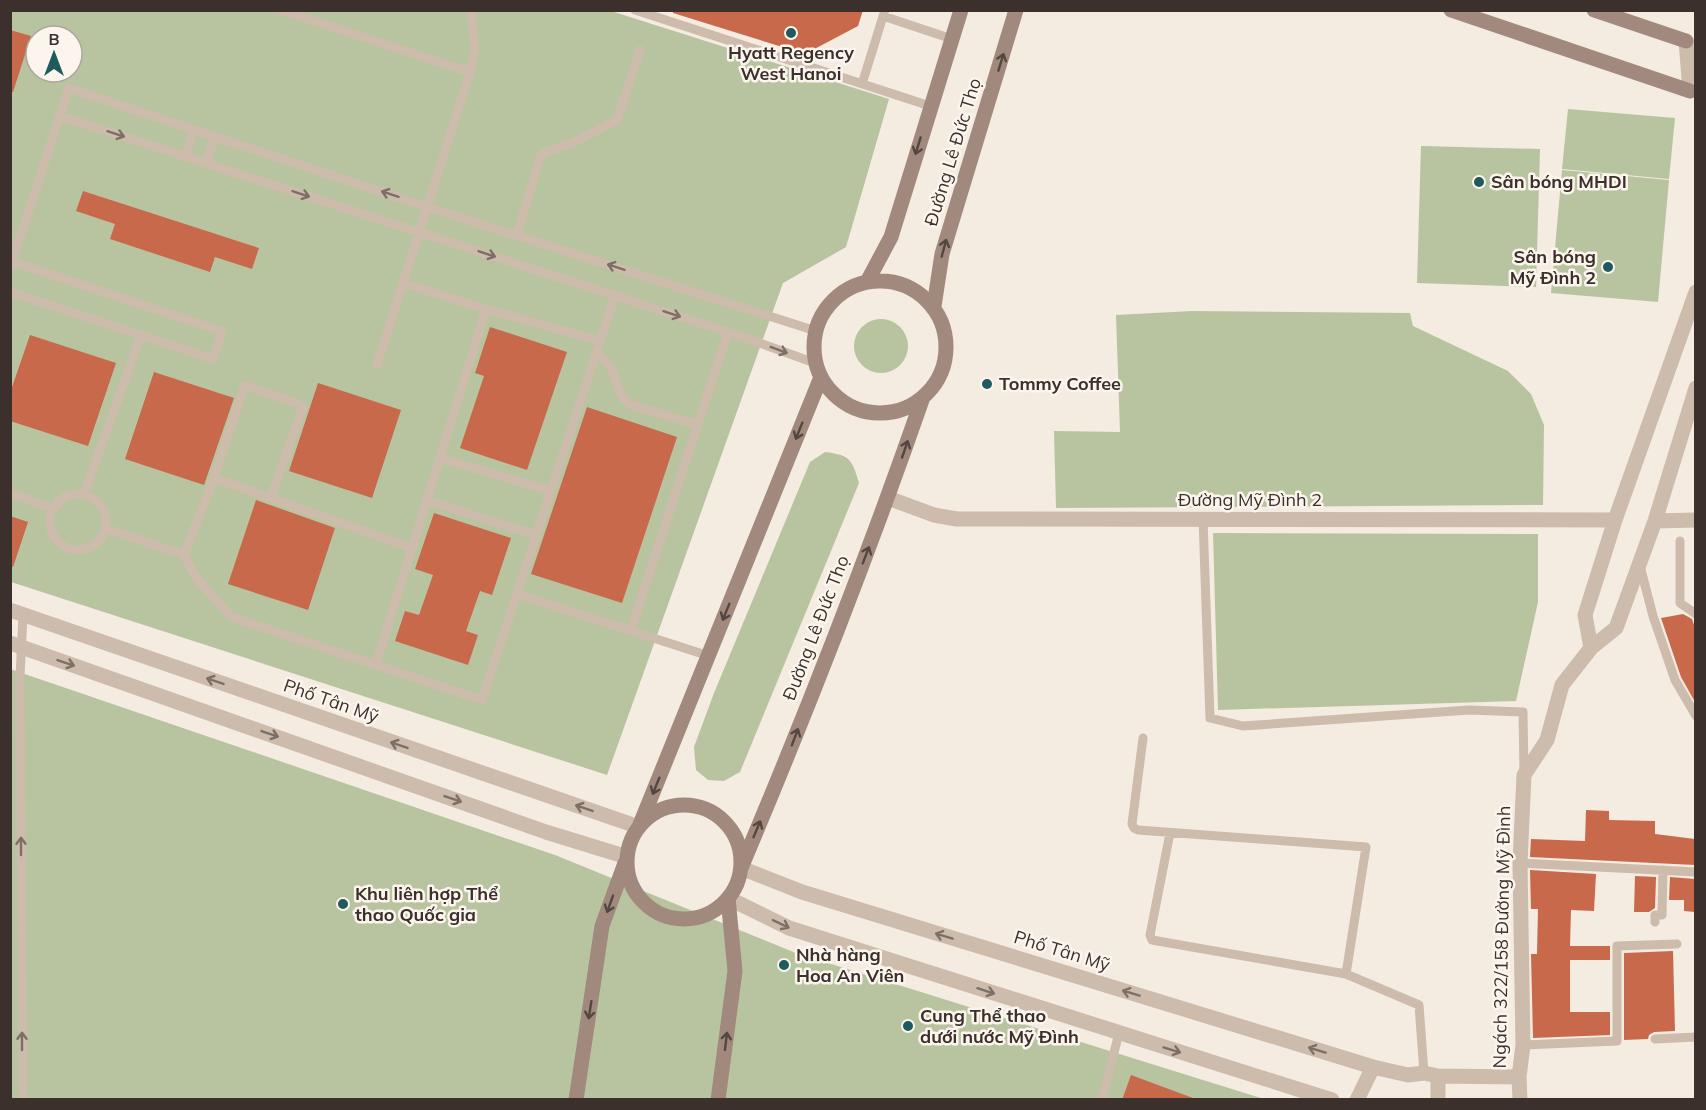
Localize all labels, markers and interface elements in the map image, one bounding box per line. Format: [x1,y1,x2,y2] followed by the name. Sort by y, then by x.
[24,24,84,84] north arrow
[784,26,798,40] marker: Hyatt Regency West Hanoi
[48,29,60,49] text: B
[728,41,854,85] place label: Hyatt Regency West Hanoi
[996,53,1007,72] one-way arrow
[919,75,986,229] street label: Đường Lê Đức Thọ
[106,129,125,140] one-way arrow
[912,136,923,155] one-way arrow
[1491,170,1627,193] place label: Sân bóng MHDI
[1472,175,1486,189] marker: Sân bóng MHDI
[381,188,400,199] one-way arrow
[291,189,310,200] one-way arrow
[938,239,950,258] one-way arrow
[1510,245,1596,289] place label: Sân bóng Mỹ Đình 2
[477,249,496,260] one-way arrow
[607,260,626,271] one-way arrow
[1601,260,1615,274] marker: Sân bóng Mỹ Đình 2
[662,310,681,321] one-way arrow
[769,345,788,356] one-way arrow
[999,372,1121,395] place label: Tommy Coffee
[980,377,994,391] marker: Tommy Coffee
[793,422,804,440] one-way arrow
[900,440,911,459] one-way arrow
[1178,488,1322,511] street label: Đường Mỹ Đình 2
[861,546,872,565] one-way arrow
[777,552,854,704] street label: Đường Lê Đức Thọ
[720,603,731,621] one-way arrow
[56,658,75,669] one-way arrow
[281,674,382,728] street label: Phố Tân Mỹ
[206,675,225,686] one-way arrow
[790,728,801,747] one-way arrow
[260,730,278,741] one-way arrow
[390,738,409,749] one-way arrow
[650,776,661,794] one-way arrow
[444,795,462,806] one-way arrow
[575,802,594,813] one-way arrow
[1488,805,1515,1068] street label: Ngách 322/158 Đường Mỹ Đình
[752,821,763,839] one-way arrow
[15,837,27,857] one-way arrow
[355,882,498,926] place label: Khu liên hợp Thể thao Quốc gia
[604,894,615,913] one-way arrow
[336,897,350,911] marker: Khu liên hợp Thể thao Quốc gia
[771,919,789,931] one-way arrow
[1011,925,1113,976] street label: Phố Tân Mỹ
[935,930,954,941] one-way arrow
[796,943,904,987] place label: Nhà hàng Hoa An Viên
[777,958,791,972] marker: Nhà hàng Hoa An Viên
[976,986,995,997] one-way arrow
[1122,987,1141,998] one-way arrow
[584,999,595,1019] one-way arrow
[920,1004,1079,1048] place label: Cung Thể thao dưới nước Mỹ Đình
[901,1019,915,1033] marker: Cung Thể thao dưới nước Mỹ Đình
[16,1032,28,1052] one-way arrow
[720,1032,731,1052] one-way arrow
[1308,1044,1327,1055] one-way arrow
[1162,1045,1181,1056] one-way arrow

